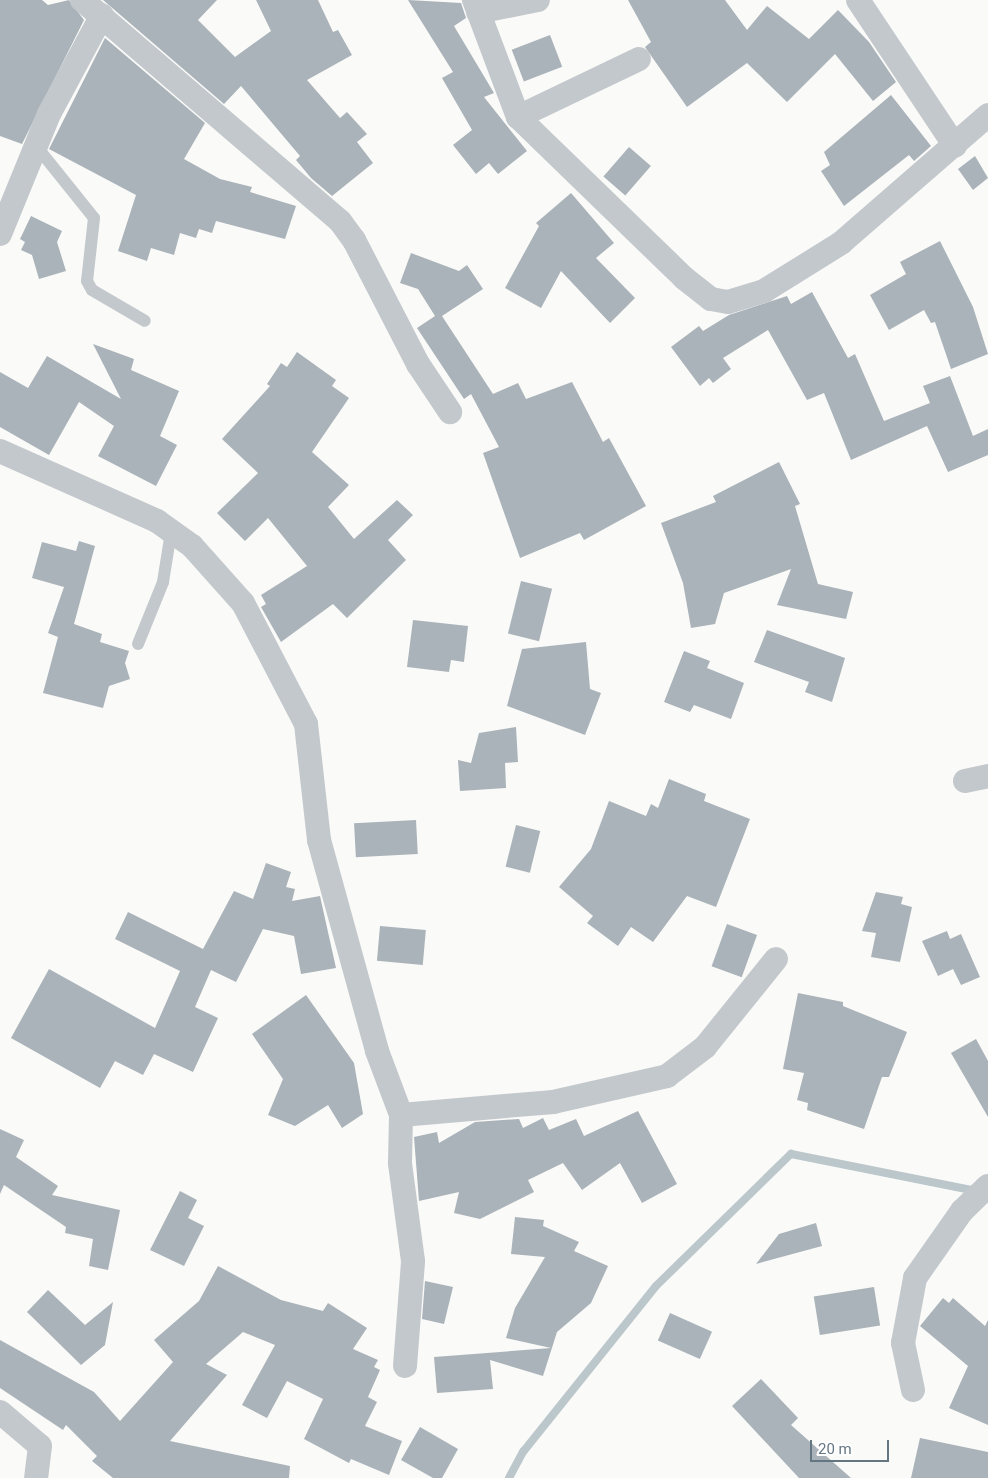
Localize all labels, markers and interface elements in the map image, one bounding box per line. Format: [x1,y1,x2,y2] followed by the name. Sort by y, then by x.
[813,1430,892,1462] scale bar
[818,1440,852,1458] text: 20 m

